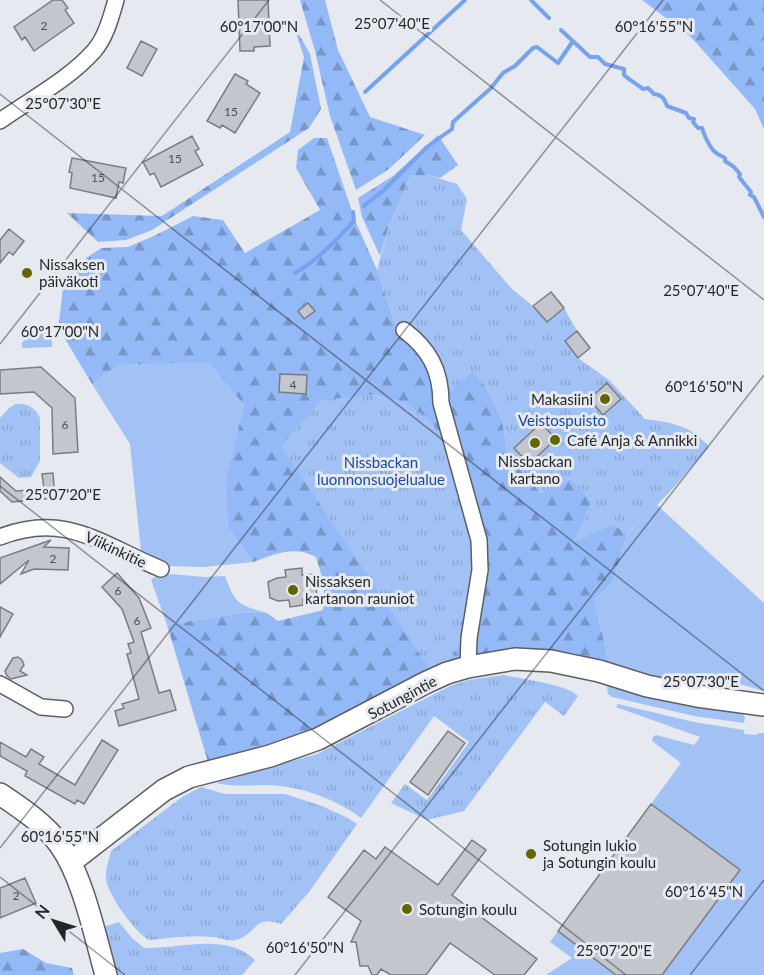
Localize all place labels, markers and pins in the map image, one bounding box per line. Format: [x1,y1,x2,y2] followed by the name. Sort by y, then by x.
[39,255,105,290] place label: Nissaksen päiväkoti
[20,266,34,280] marker: Nissaksen päiväkoti
[531,390,593,408] place label: Makasiini
[598,392,612,406] marker: Makasiini
[567,431,697,449] place label: Café Anja & Annikki
[548,433,562,447] marker: Café Anja & Annikki
[528,436,542,450] marker: Nissbackan kartano
[498,452,572,487] place label: Nissbackan kartano
[305,572,415,607] place label: Nissaksen kartanon rauniot
[286,583,300,597] marker: Nissaksen kartanon rauniot
[542,836,656,871] place label: Sotungin lukio ja Sotungin koulu
[524,847,538,861] marker: Sotungin lukio ja Sotungin koulu
[419,900,517,918] place label: Sotungin koulu
[400,902,414,916] marker: Sotungin koulu

